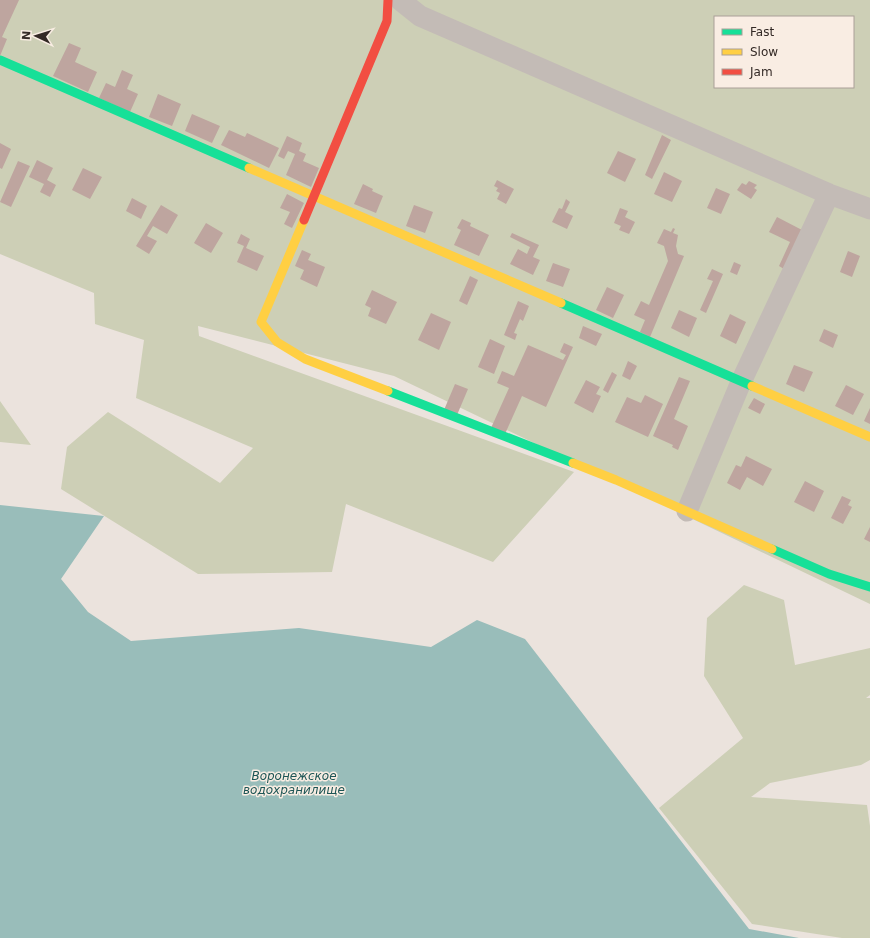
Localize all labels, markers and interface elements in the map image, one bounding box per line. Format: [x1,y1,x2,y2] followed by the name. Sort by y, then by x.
[16,16,56,56] north arrow
[714,16,854,88] legend
[750,25,774,39] text: Fast
[20,30,33,40] text: N
[750,45,778,59] text: Slow
[749,65,773,79] text: Jam
[243,769,345,797] water label: Воронежское водохранилище

